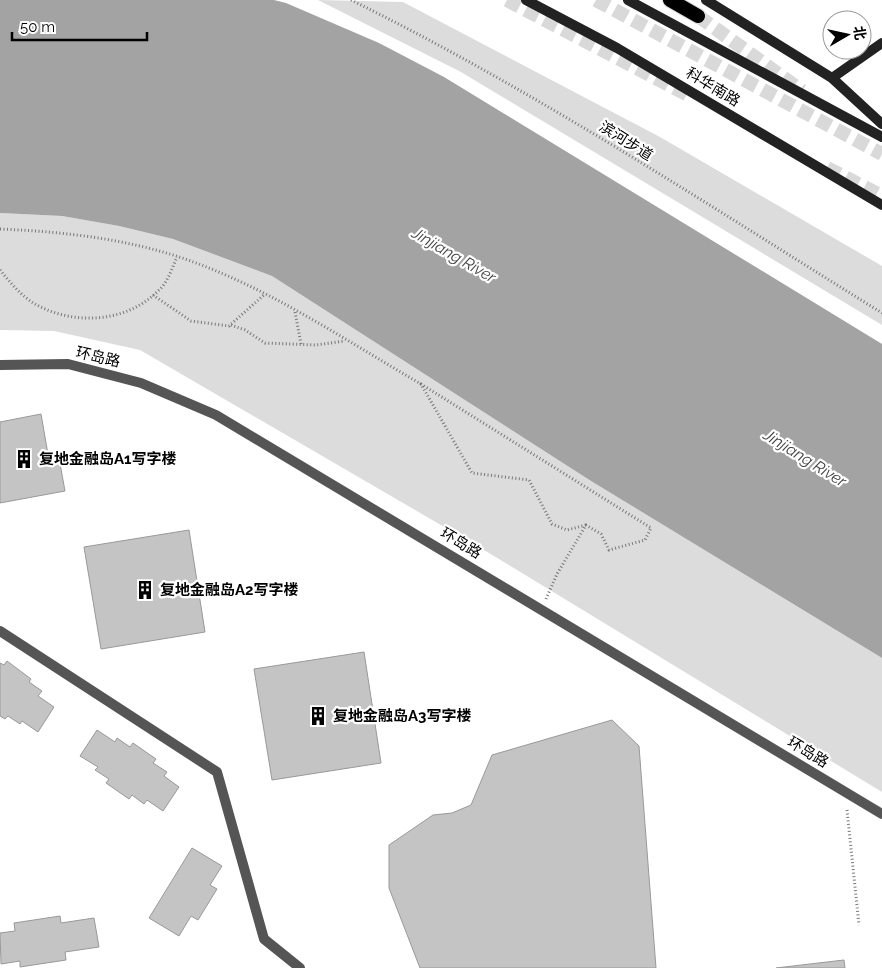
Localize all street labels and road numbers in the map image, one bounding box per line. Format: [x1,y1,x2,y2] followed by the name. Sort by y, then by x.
[683,64,743,110] street label: 科华南路
[596,117,656,165] street label: 滨河步道
[74,343,122,371] street label: 环岛路
[437,524,485,562] street label: 环岛路
[784,733,832,771] street label: 环岛路

